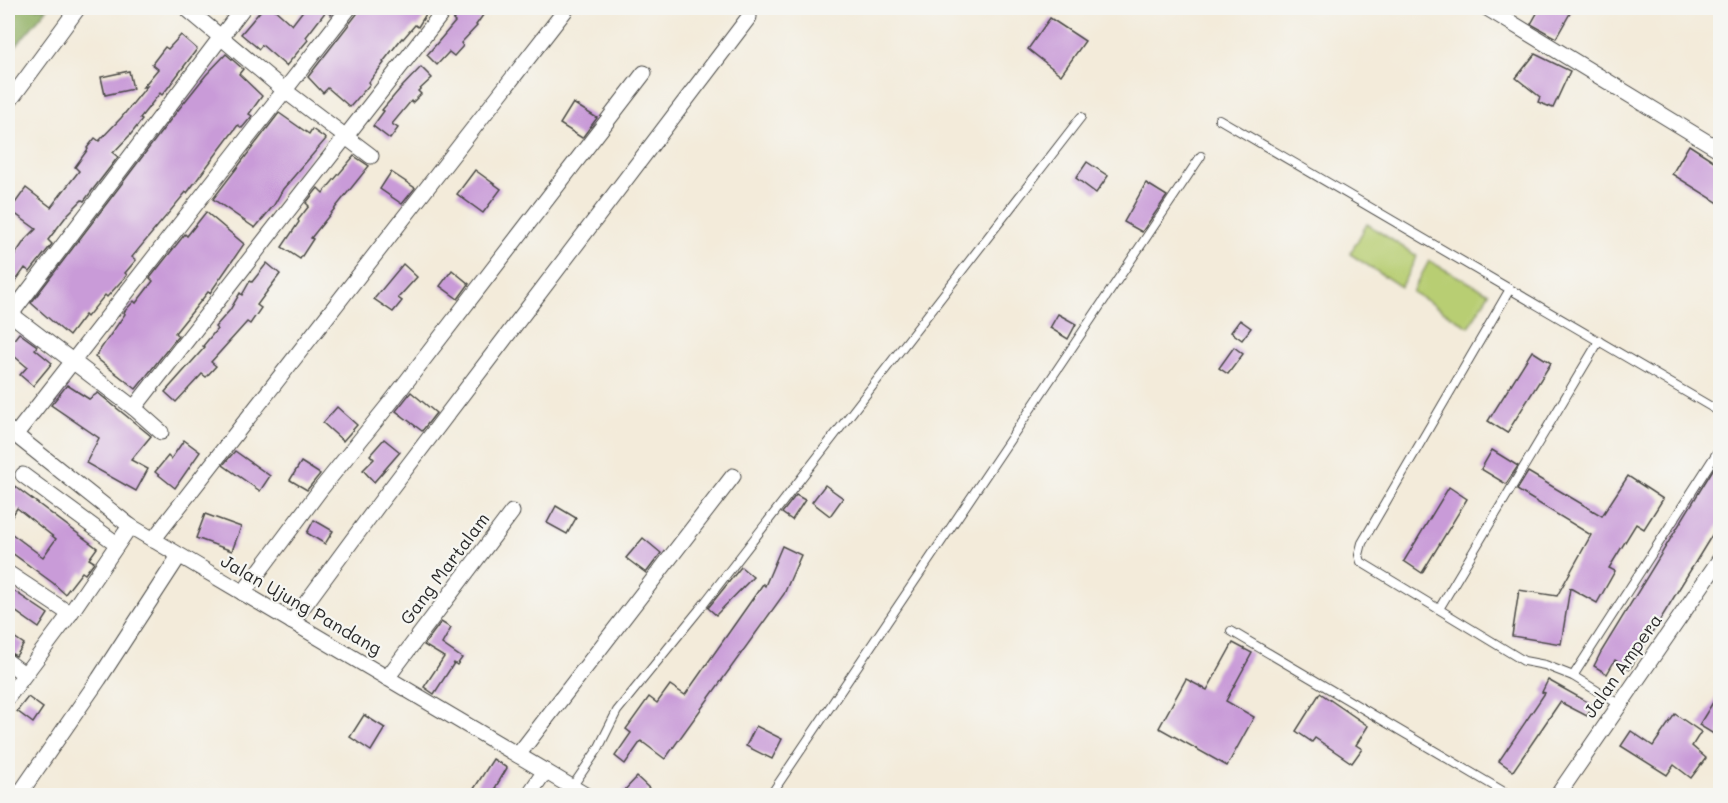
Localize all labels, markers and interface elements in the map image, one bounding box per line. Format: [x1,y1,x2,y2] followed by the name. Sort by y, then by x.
[394,507,494,629] street label: Gang Martalam
[217,548,386,660] street label: Jalan Ujung Pandang
[1577,609,1667,722] street label: Jalan Ampera

